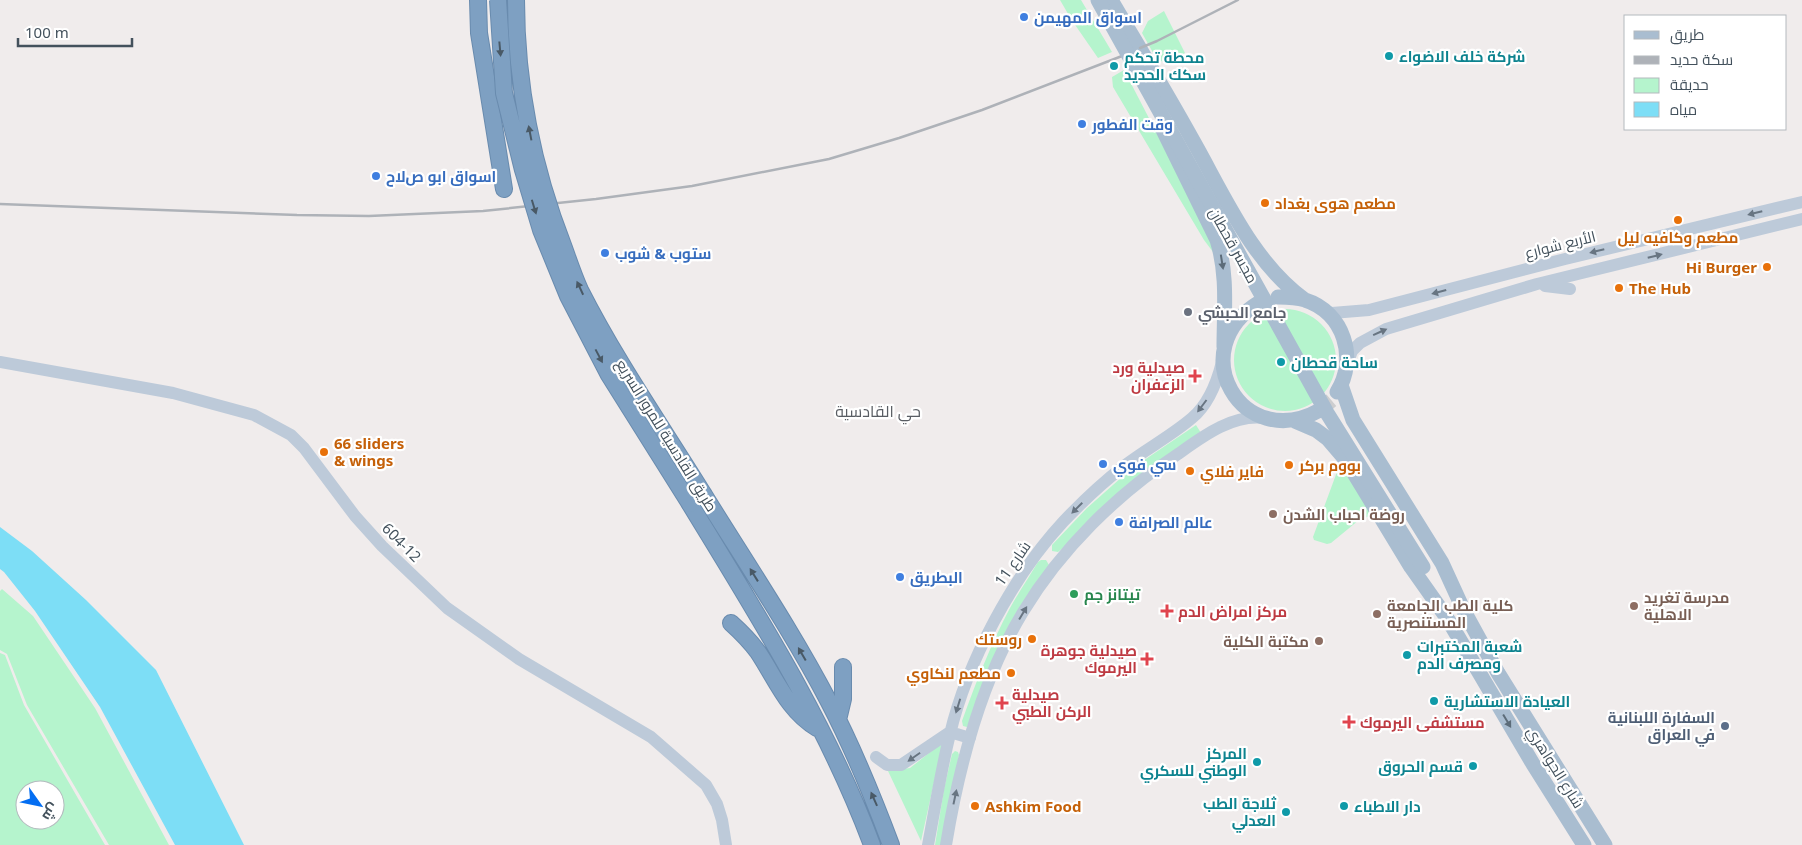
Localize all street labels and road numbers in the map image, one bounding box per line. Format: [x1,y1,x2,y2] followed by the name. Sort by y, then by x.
[1204,204,1263,287] street label: مجسر قحطان
[1522,226,1598,264] street label: الأربع شوارع
[610,355,722,516] street label: طريق القادسية للمرور السريع
[378,518,426,566] street label: 604-12
[989,537,1036,590] street label: شارع 11
[1520,722,1589,813] street label: شارع الجواهري

